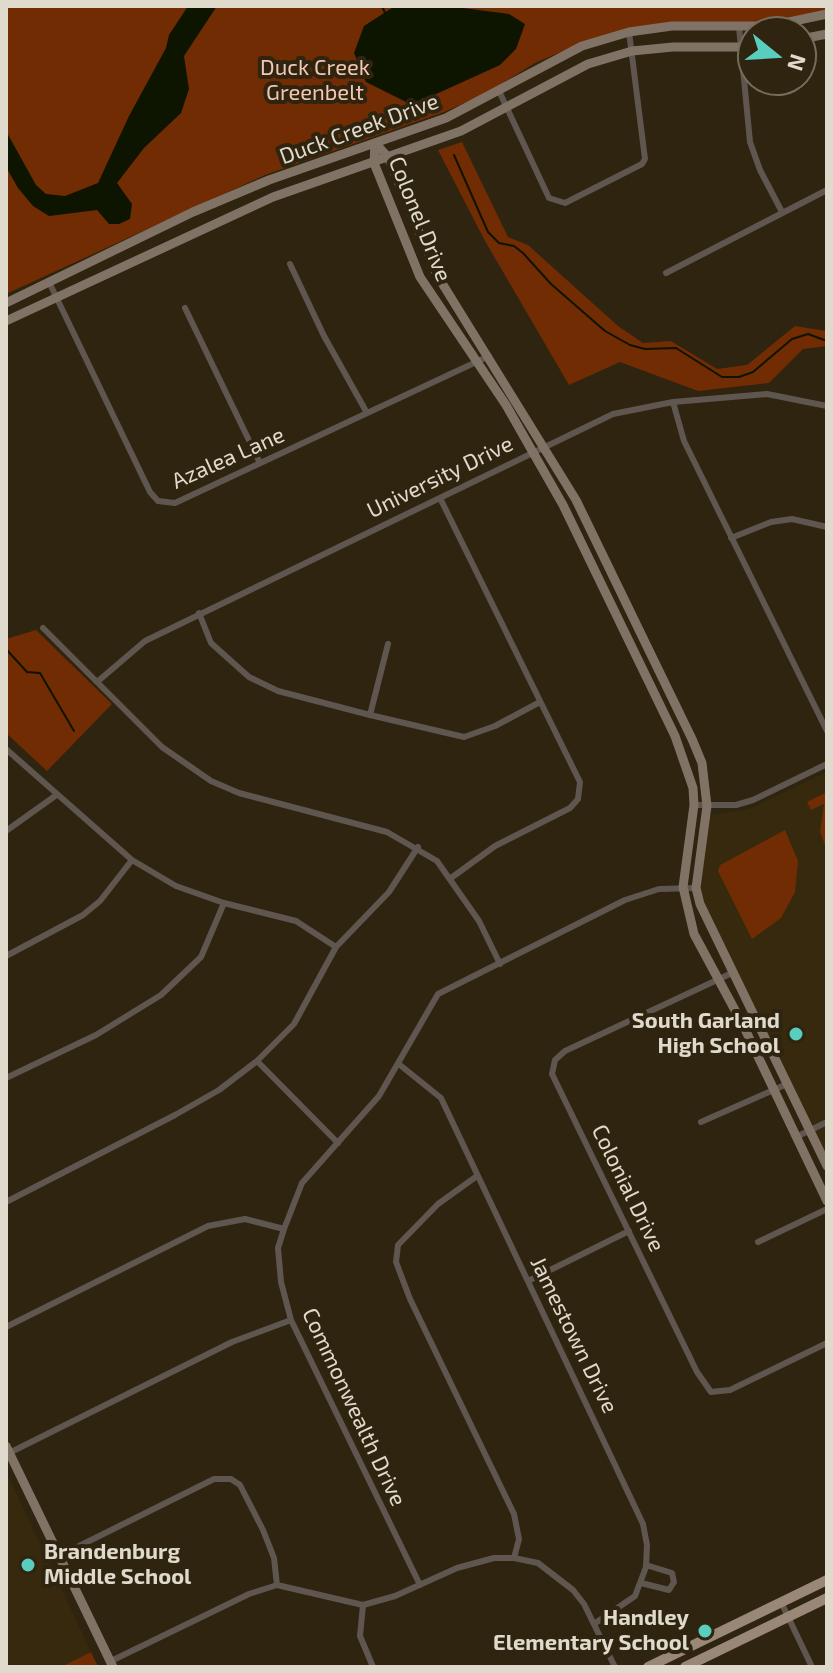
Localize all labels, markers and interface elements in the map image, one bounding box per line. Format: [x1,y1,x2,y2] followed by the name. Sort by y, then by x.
[737,16,817,96] north arrow
[783,51,813,74] text: N
[260,55,370,106] park label: Duck Creek Greenbelt
[276,88,442,170] street label: Duck Creek Drive
[383,153,457,285] street label: Colonel Drive
[168,421,288,495] street label: Azalea Lane
[363,430,517,524] street label: University Drive
[632,1008,780,1060] place label: South Garland High School
[787,1025,805,1043] marker: South Garland High School
[586,1120,670,1256] street label: Colonial Drive
[525,1253,623,1417] street label: Jamestown Drive
[297,1304,411,1510] street label: Commonwealth Drive
[44,1539,191,1590] place label: Brandenburg Middle School
[19,1556,37,1574] marker: Brandenburg Middle School
[493,1605,689,1656] place label: Handley Elementary School
[696,1622,714,1640] marker: Handley Elementary School

